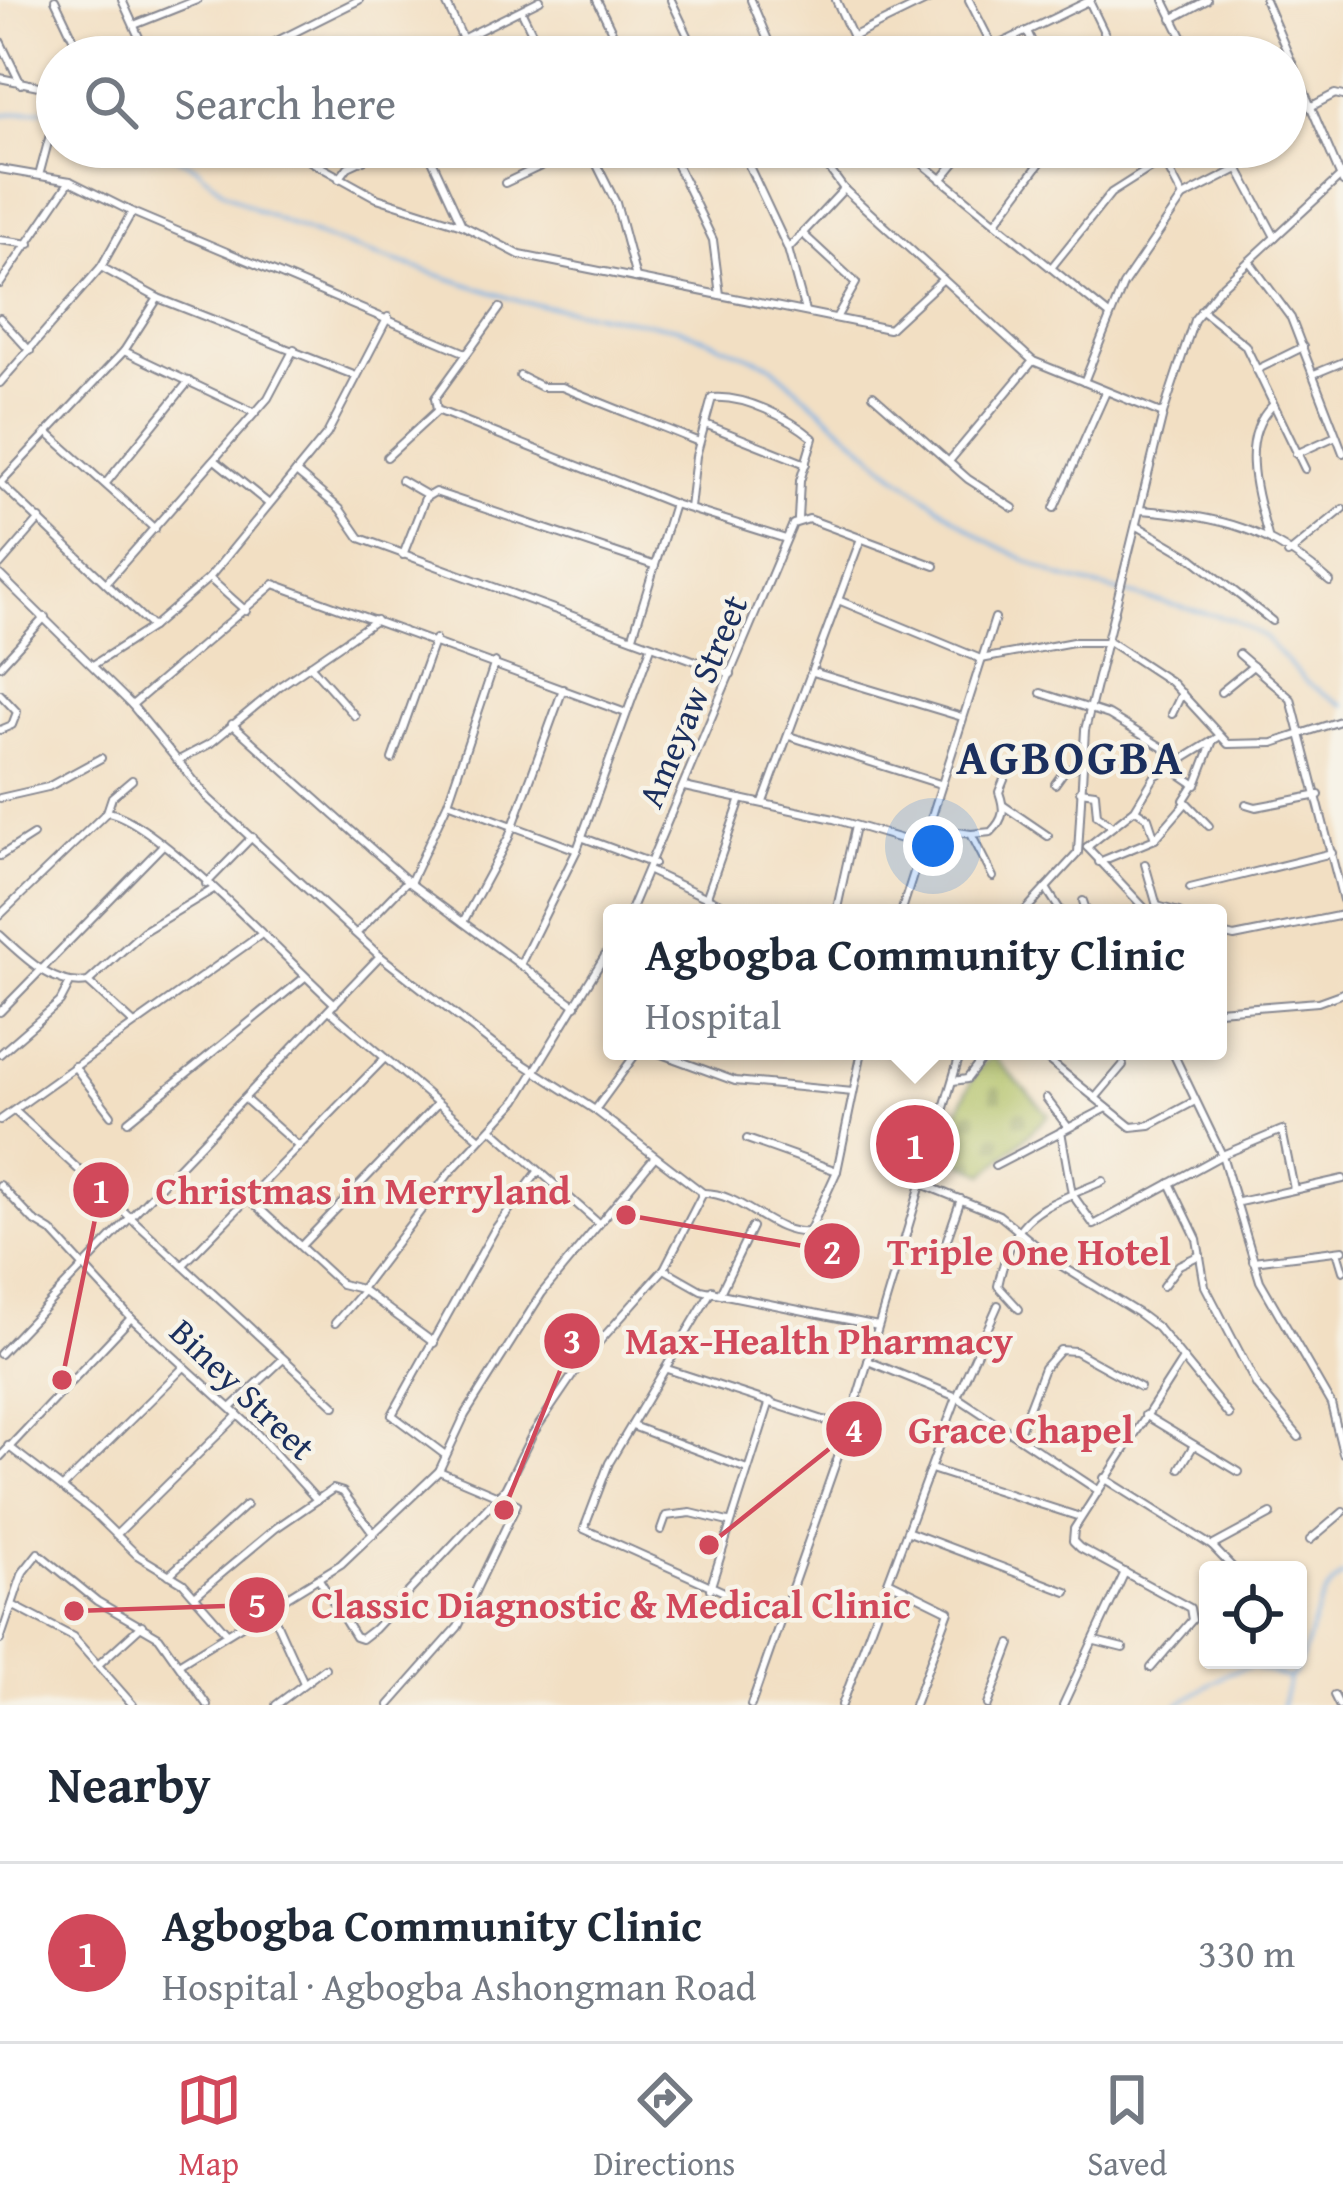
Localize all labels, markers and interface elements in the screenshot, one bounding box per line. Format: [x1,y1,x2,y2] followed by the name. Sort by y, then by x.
[36,36,1307,168] search box
[78,69,144,135] icon: search
[174,70,396,135] text: Search here
[623,586,760,815] street label: Ameyaw Street
[956,721,1186,792] district label: AGBOGBA
[903,816,963,876] your location
[603,904,1227,1060] popup
[645,921,1185,986] text: Agbogba Community Clinic
[645,986,781,1043] text: Hospital
[876,1099,954,1189] pin: 1
[71,1153,594,1228] callout: Christmas in Merryland
[155,1161,571,1218] text: Christmas in Merryland
[92,1163,110,1216] text: 1
[802,1214,1195,1289] callout: Triple One Hotel
[887,1222,1171,1279] text: Triple One Hotel
[823,1224,841,1277] text: 2
[542,1303,1037,1378] callout: Max-Health Pharmacy
[159,1305,328,1472] street label: Biney Street
[625,1311,1013,1368] text: Max-Health Pharmacy
[563,1313,581,1366] text: 3
[824,1392,1157,1467] callout: Grace Chapel
[908,1400,1134,1457] text: Grace Chapel
[845,1402,863,1455] text: 4
[1199,1561,1307,1669] map controls
[1199,1561,1307,1669] button: locate
[227,1567,935,1642] callout: Classic Diagnostic & Medical Clinic
[311,1575,911,1632] text: Classic Diagnostic & Medical Clinic
[248,1577,266,1630] text: 5
[48,1746,211,1821] text: Nearby
[162,1892,702,1957] text: Agbogba Community Clinic
[77,1924,97,1981] text: 1
[1198,1924,1295,1981] text: 330 m
[162,1957,756,2014] text: Hospital · Agbogba Ashongman Road
[176,2067,242,2187] tab: Map
[594,2067,735,2187] tab: Directions
[1087,2067,1167,2187] tab: Saved

